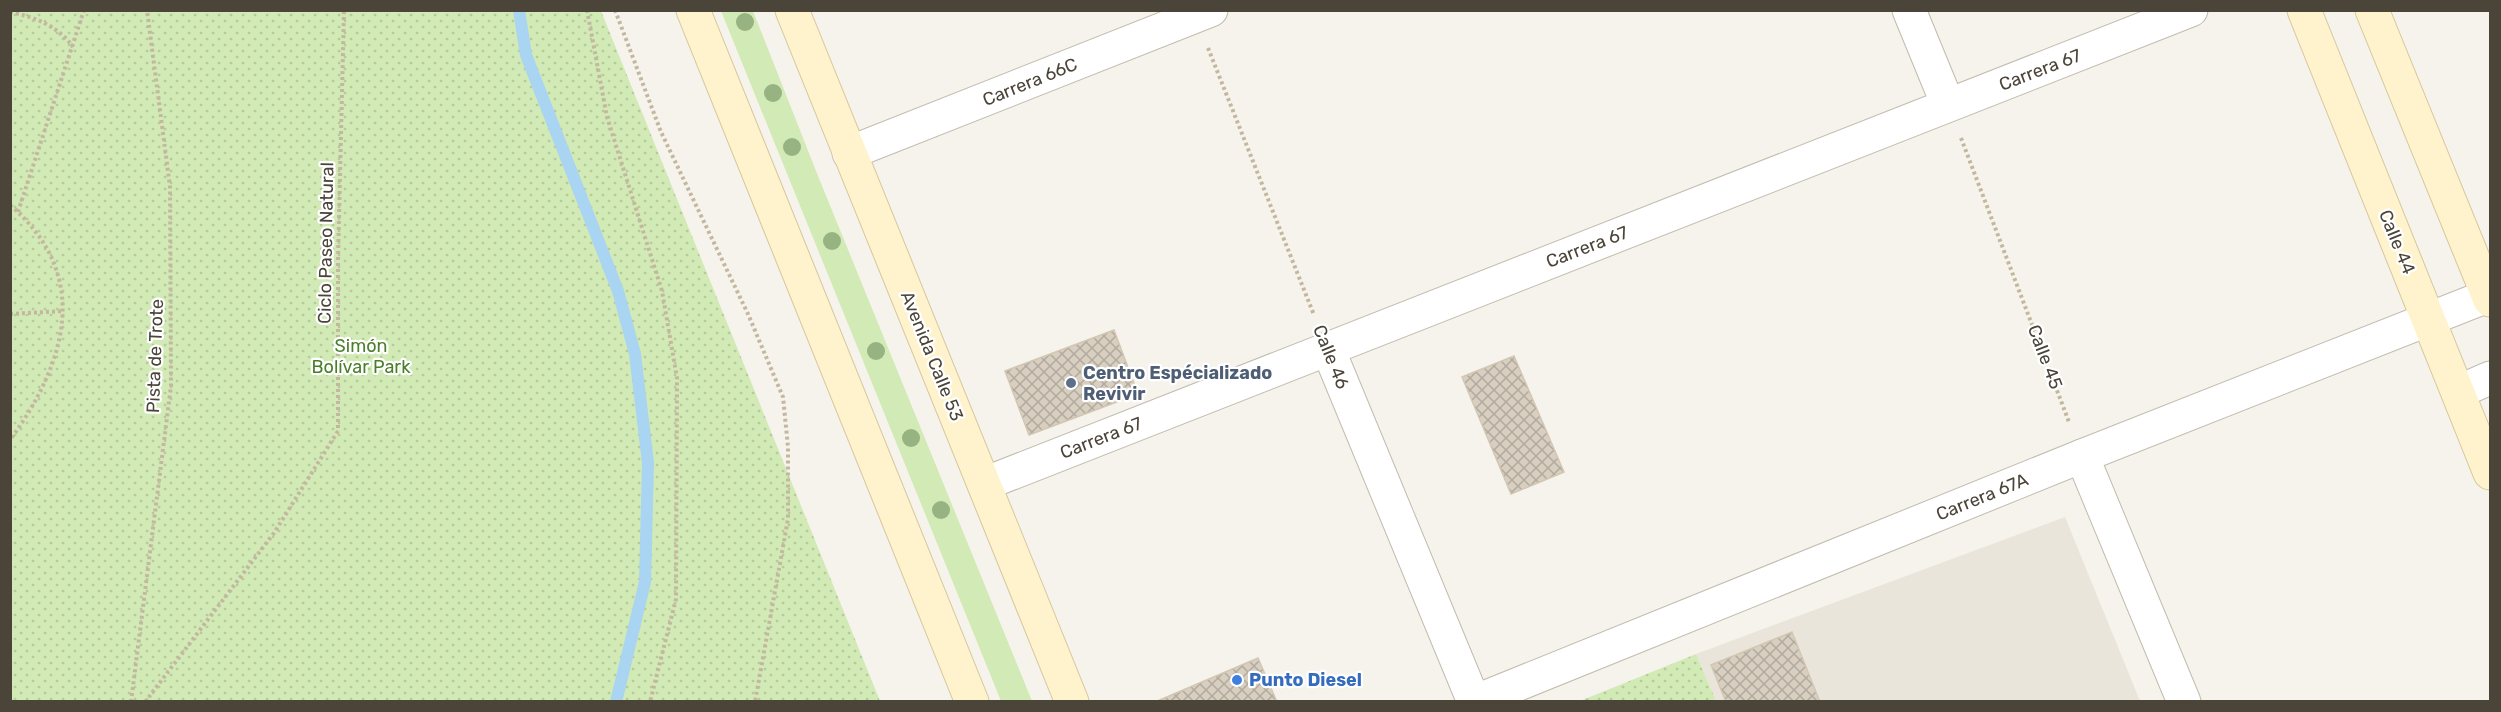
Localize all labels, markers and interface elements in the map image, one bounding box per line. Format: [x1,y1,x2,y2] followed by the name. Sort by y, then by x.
[1996,44,2084,96] street label: Carrera 67
[979,53,1081,111] street label: Carrera 66C
[314,162,338,324] street label: Ciclo Paseo Natural
[2374,207,2420,277] street label: Calle 44
[1543,221,1631,273] street label: Carrera 67
[896,288,968,424] street label: Avenida Calle 53
[142,299,168,413] street label: Pista de Trote
[1308,322,1354,392] street label: Calle 46
[2023,322,2067,392] street label: Calle 45
[312,335,411,378] park label: Simón Bolívar Park
[1083,362,1272,405] place label: Centro Espécializado Revivir
[1064,376,1078,390] marker: Centro Espécializado Revivir
[1057,412,1145,464] street label: Carrera 67
[1933,469,2031,525] street label: Carrera 67A
[1249,669,1362,691] place label: Punto Diesel
[1230,673,1244,687] marker: Punto Diesel

